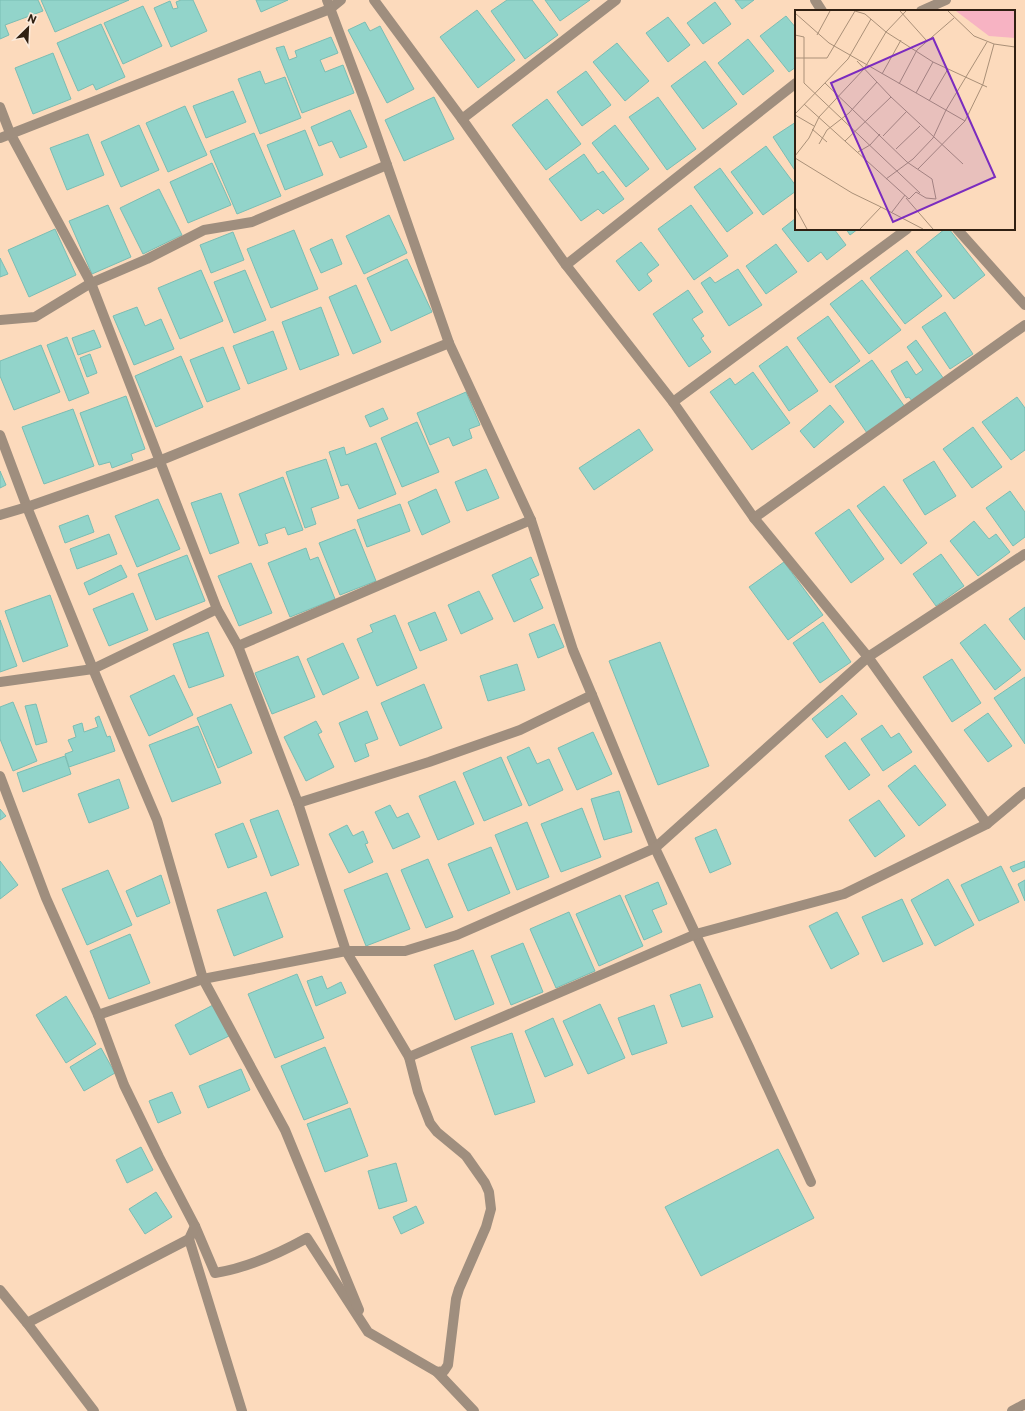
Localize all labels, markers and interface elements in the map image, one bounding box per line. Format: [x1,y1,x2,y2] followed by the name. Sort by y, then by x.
[8,8,48,48] north arrow
[795,10,1015,230] inset map
[26,11,39,26] text: N

